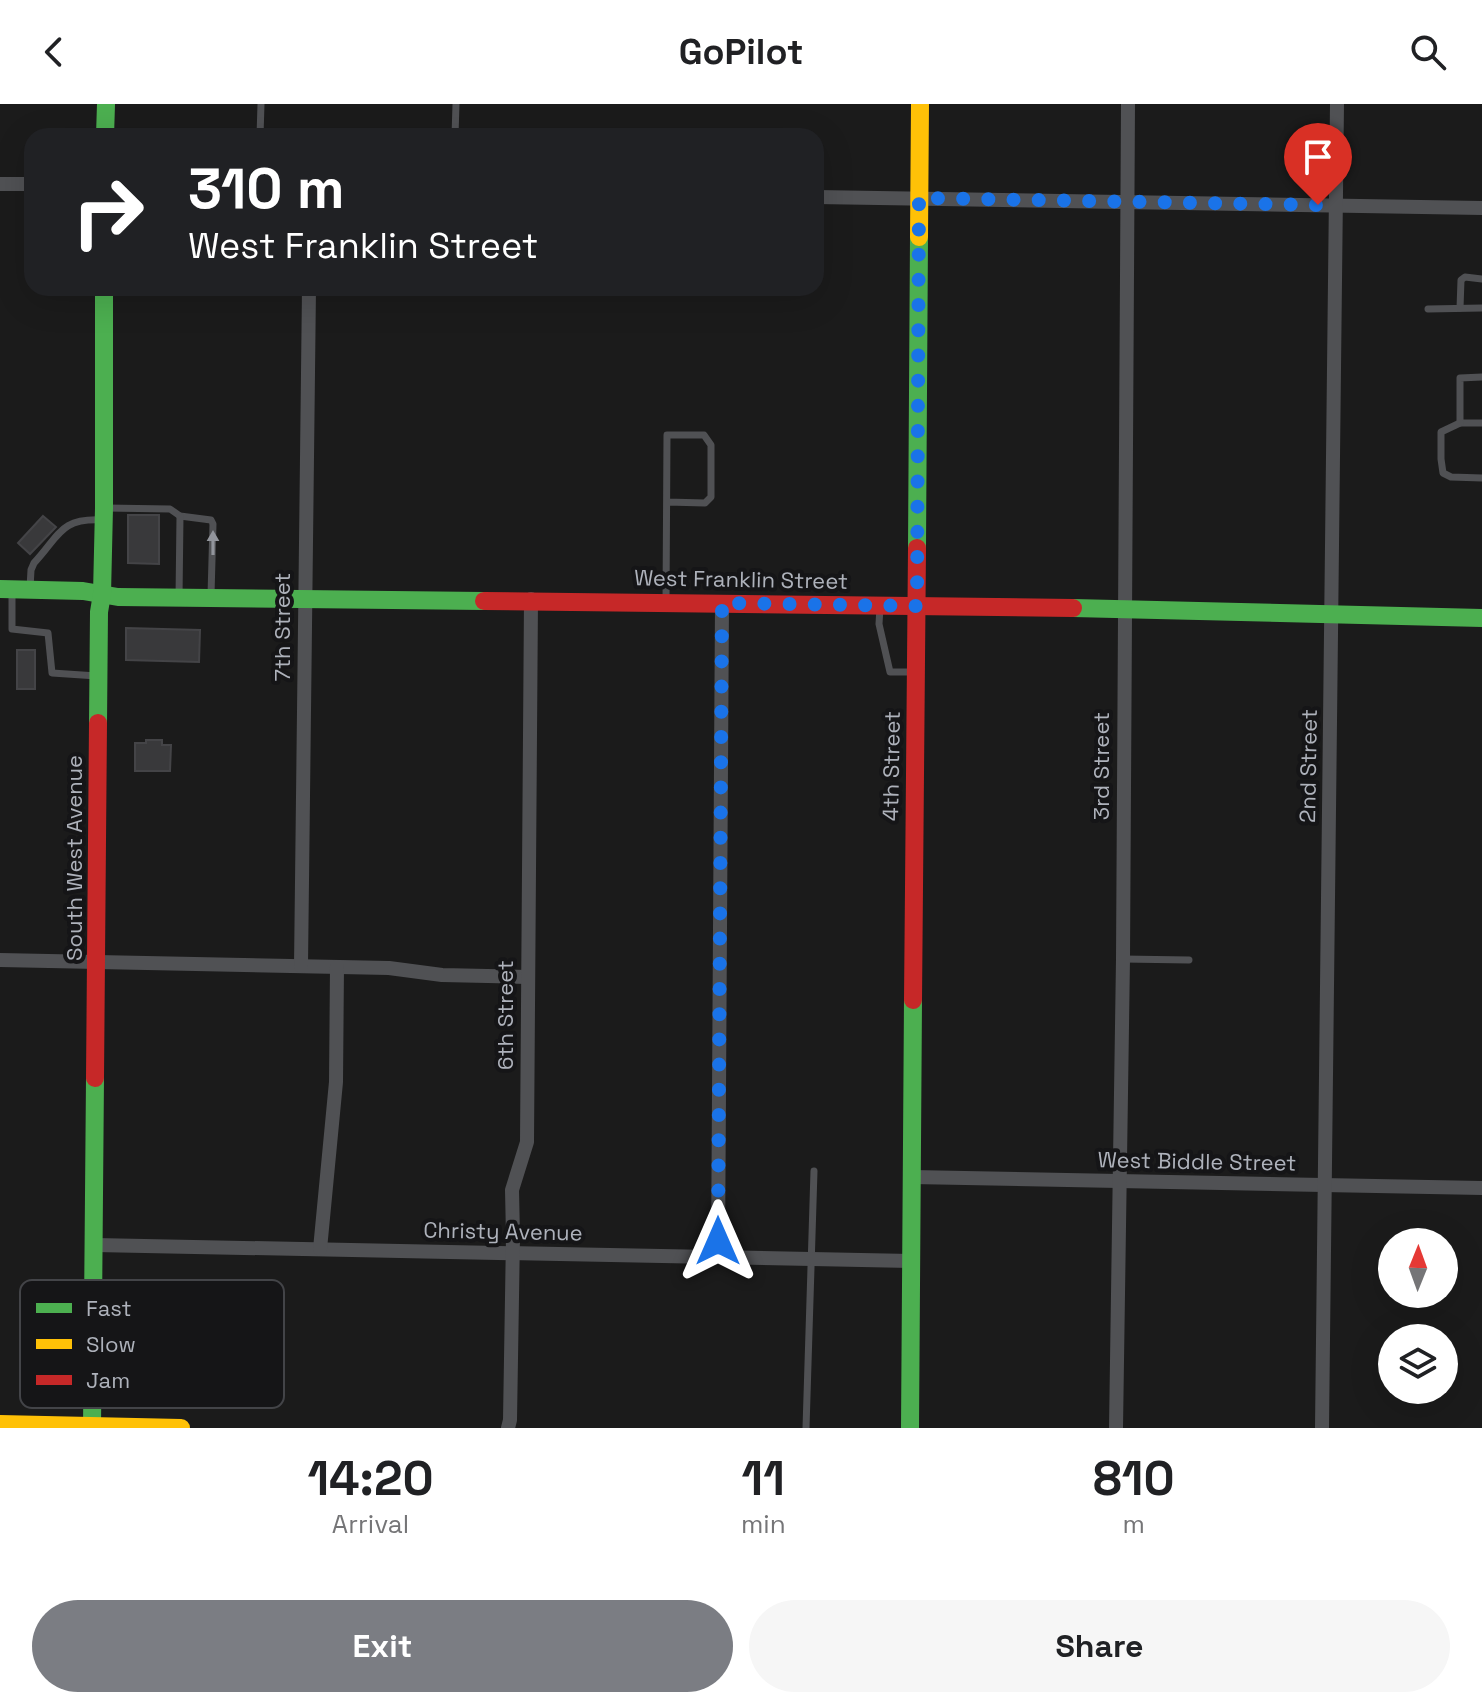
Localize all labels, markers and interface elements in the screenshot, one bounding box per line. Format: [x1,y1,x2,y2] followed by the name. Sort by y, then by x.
[679,29,803,75] text: GoPilot
[32,30,76,74] icon: back
[1406,30,1450,74] icon: search
[1284,123,1352,205] pin
[1296,135,1340,179] icon: arrive
[188,153,345,224] text: 310 m
[56,160,160,264] icon: right
[188,223,538,269] text: West Franklin Street
[207,530,219,555] one-way arrow
[634,563,848,595] street label: West Franklin Street
[268,573,296,681] street label: 7th Street
[1293,709,1323,823] street label: 2nd Street
[876,711,906,821] street label: 4th Street
[1087,712,1115,820] street label: 3rd Street
[60,755,88,961] street label: South West Avenue
[491,960,519,1070] street label: 6th Street
[1097,1145,1297,1177] street label: West Biddle Street
[676,1199,760,1283] position arrow
[423,1216,583,1246] street label: Christy Avenue
[1378,1228,1458,1308] north arrow
[1378,1228,1458,1404] map controls
[20,1280,284,1408] legend
[86,1294,132,1322] text: Fast
[1378,1324,1458,1404] button: layers
[86,1330,136,1358] text: Slow
[86,1366,130,1394] text: Jam
[307,1448,434,1509] text: 14:20
[742,1448,785,1509] text: 11
[1093,1448,1175,1509] text: 810
[332,1507,409,1541] text: Arrival
[741,1507,786,1541] text: min
[1123,1507,1145,1541] text: m
[32,1600,733,1692] button: Exit
[749,1600,1450,1692] button: Share

